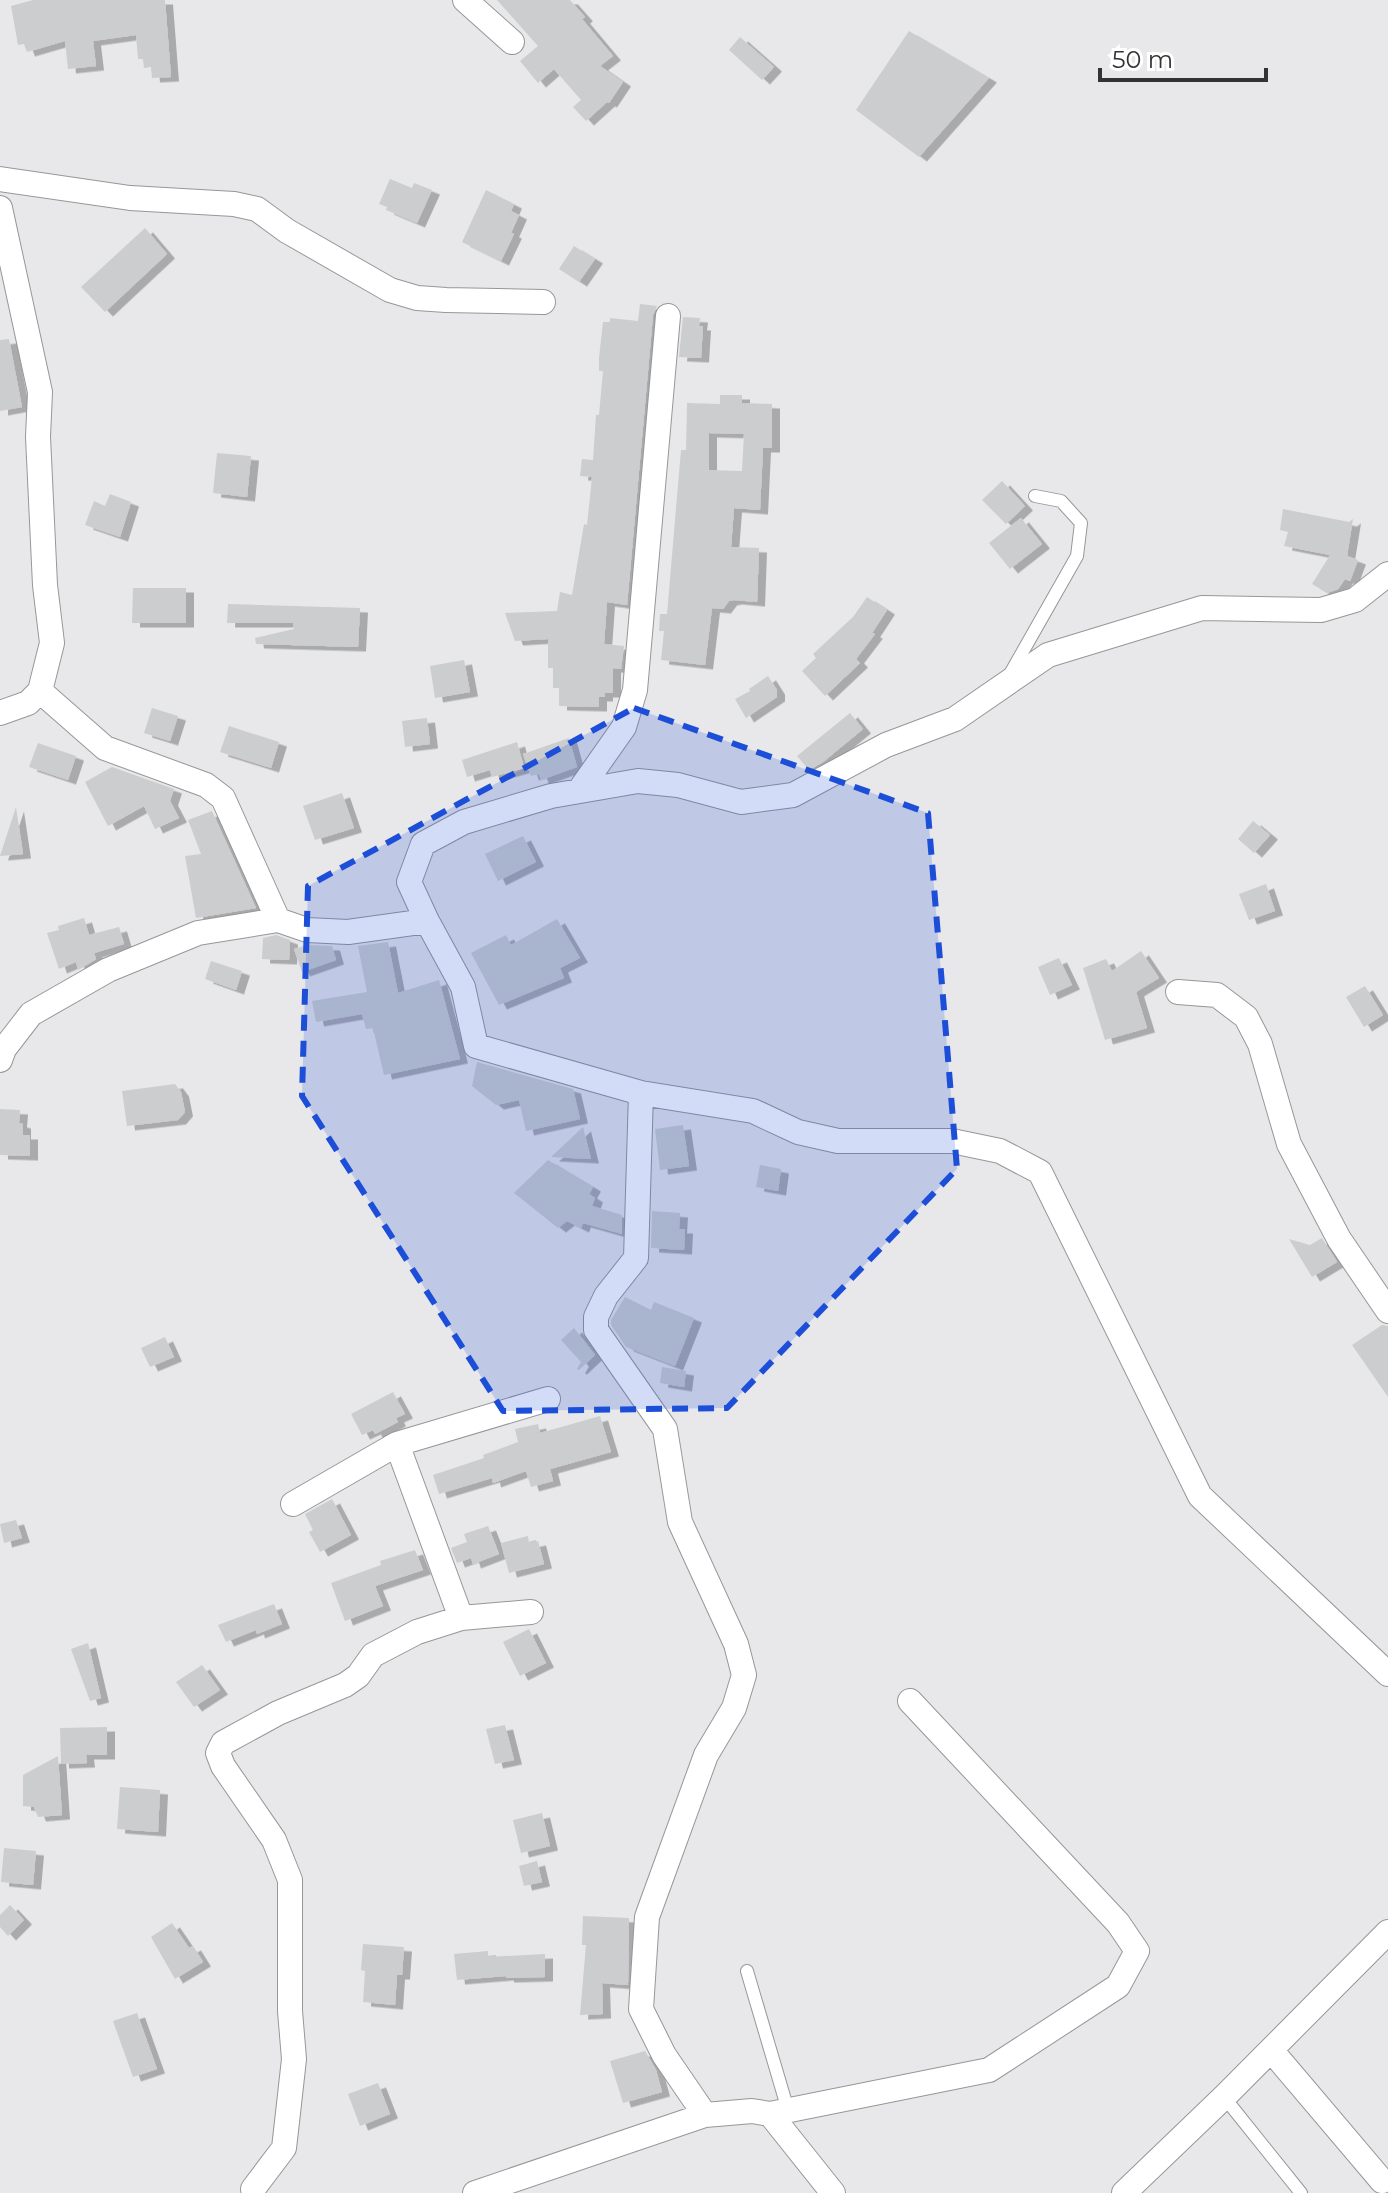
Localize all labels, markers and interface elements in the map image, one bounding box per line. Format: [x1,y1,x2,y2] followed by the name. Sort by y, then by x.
[1100,32,1266,82] scale bar
[1112,45,1173,74] text: 50 m

